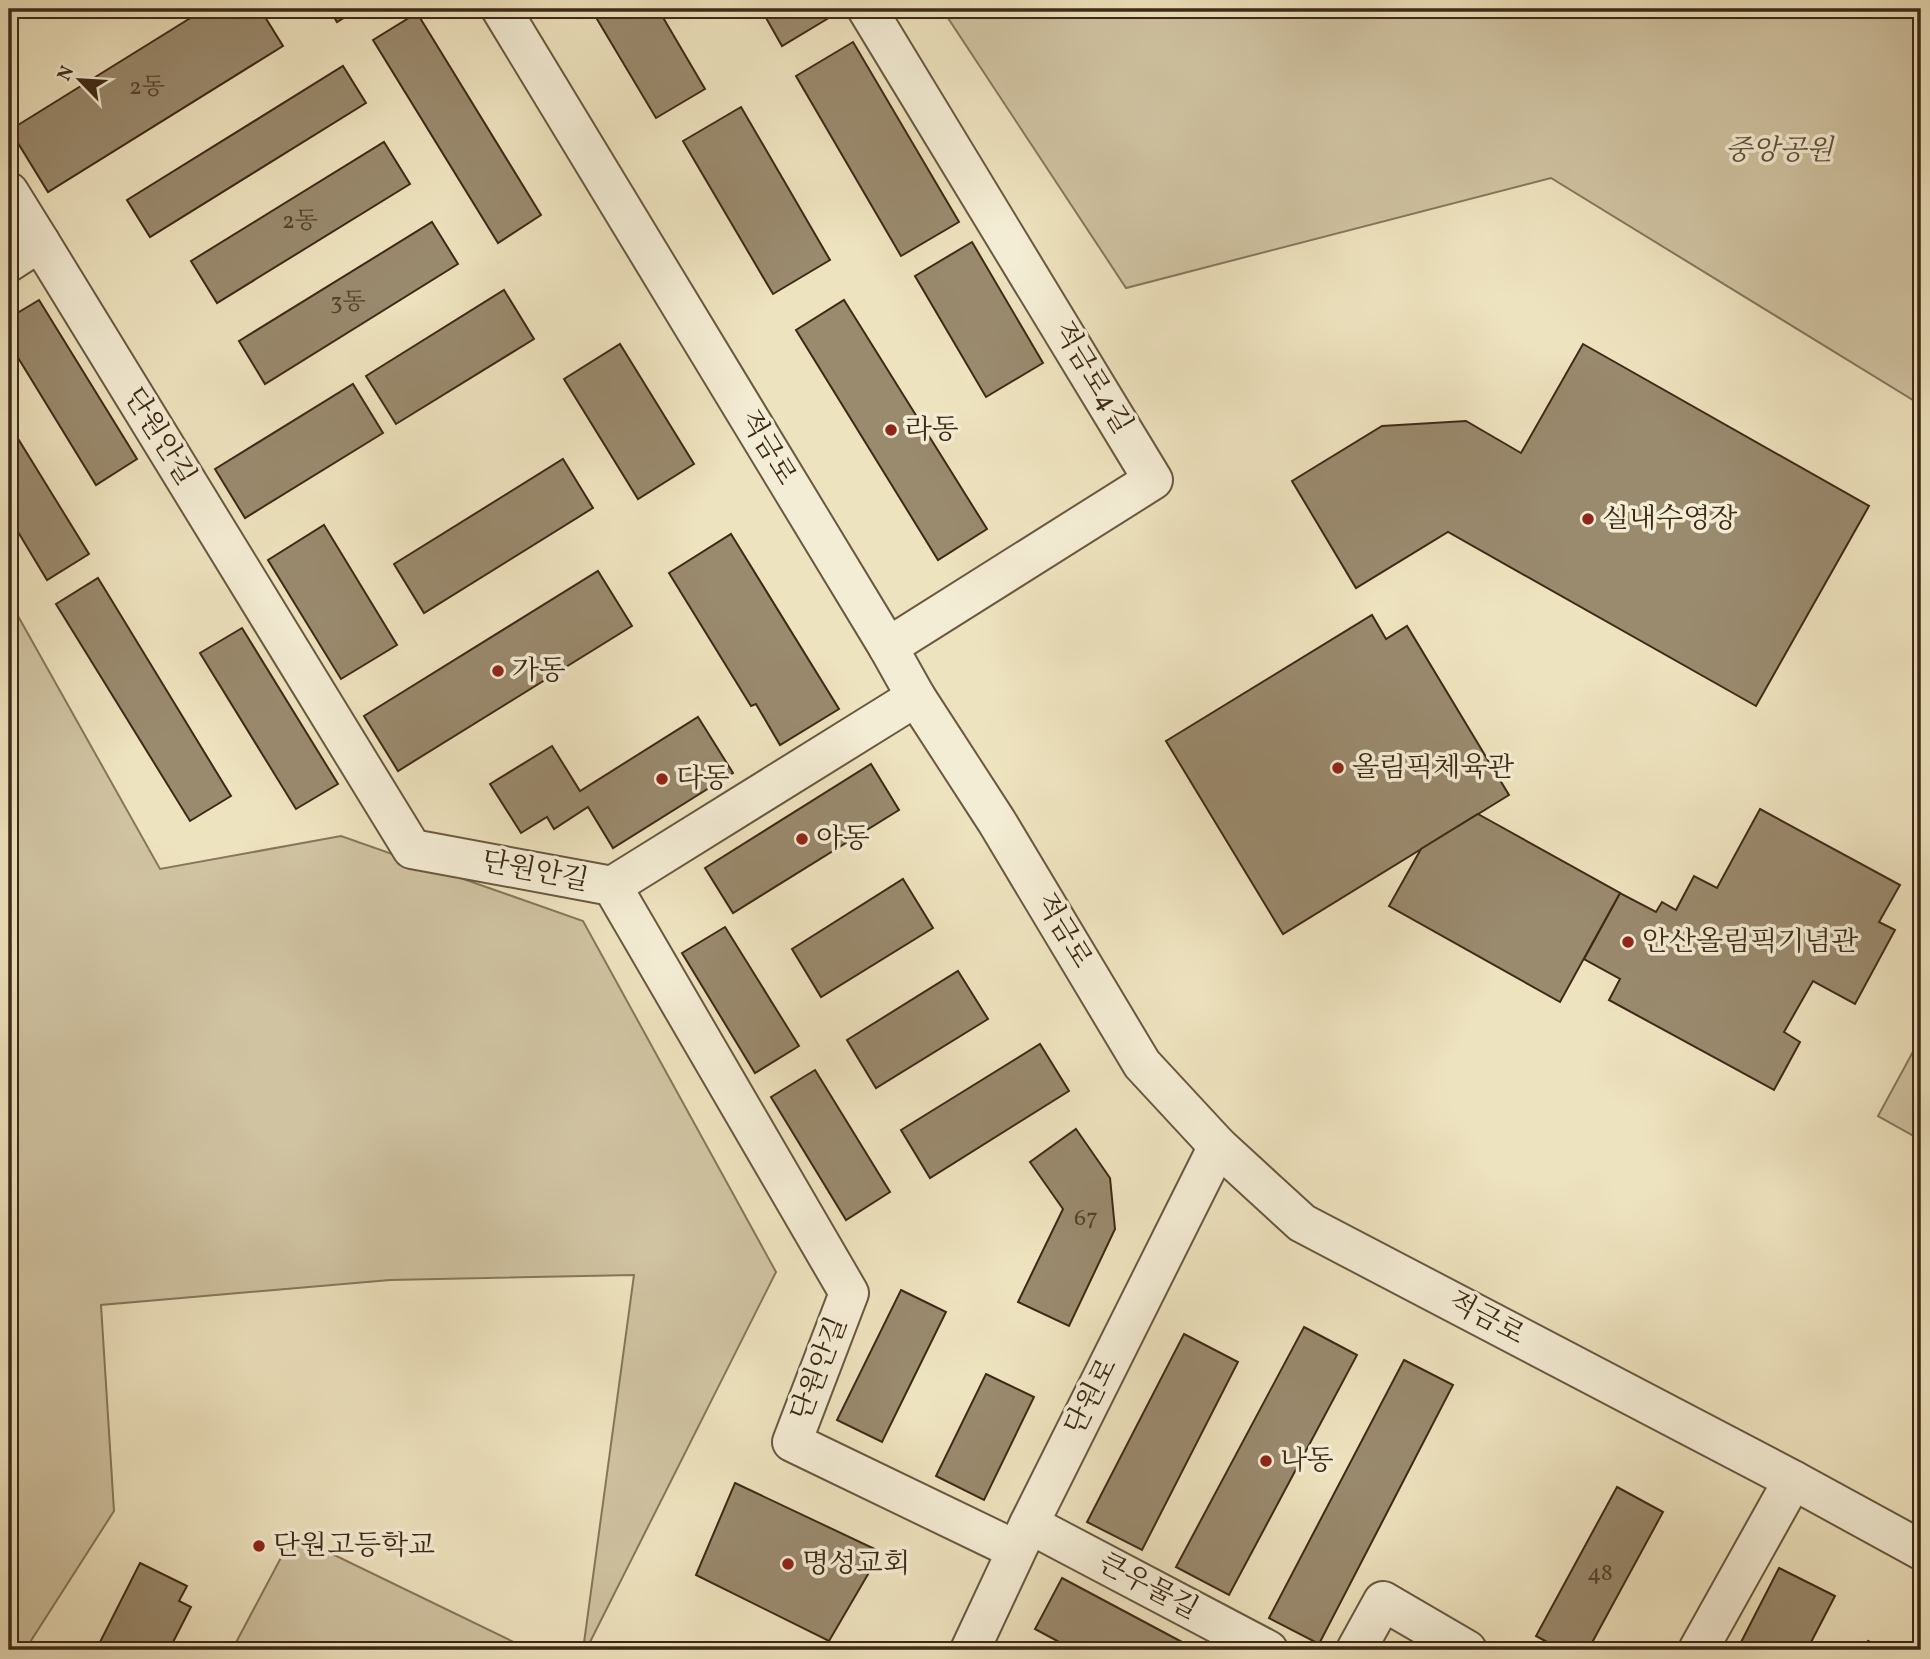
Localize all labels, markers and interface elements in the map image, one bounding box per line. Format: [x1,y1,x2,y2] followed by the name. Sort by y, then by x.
[46,46,116,116] north arrow
[52,62,81,85] text: N
[129,71,165,105] house number: 2동
[1725,132,1835,171] park label: 중앙공원
[282,205,318,239] house number: 2동
[330,286,366,320] house number: 3동
[1043,314,1141,442] street label: 적금로4길
[114,381,204,493] street label: 단원안길
[729,403,805,493] street label: 적금로
[905,411,959,450] place label: 라동
[883,422,899,438] marker: 라동
[1602,500,1737,539] place label: 실내수영장
[1580,511,1596,527] marker: 실내수영장
[512,652,566,691] place label: 가동
[490,663,506,679] marker: 가동
[1352,749,1514,788] place label: 올림픽체육관
[676,760,730,799] place label: 다동
[1330,760,1346,776] marker: 올림픽체육관
[654,771,670,787] marker: 다동
[816,820,870,859] place label: 아동
[794,831,810,847] marker: 아동
[478,843,592,901] street label: 단원안길
[1025,886,1101,976] street label: 적금로
[1642,923,1858,962] place label: 안산올림픽기념관
[1620,934,1636,950] marker: 안산올림픽기념관
[1074,1202,1098,1236] house number: 67
[1441,1283,1531,1355] street label: 적금로
[782,1312,858,1426] street label: 단원안길
[1056,1352,1128,1442] street label: 단원로
[1280,1442,1334,1481] place label: 나동
[1258,1453,1274,1469] marker: 나동
[273,1527,435,1566] place label: 단원고등학교
[251,1538,267,1554] marker: 단원고등학교
[1091,1544,1205,1630] street label: 큰우물길
[802,1545,910,1584] place label: 명성교회
[780,1556,796,1572] marker: 명성교회
[1587,1557,1613,1591] house number: 48

